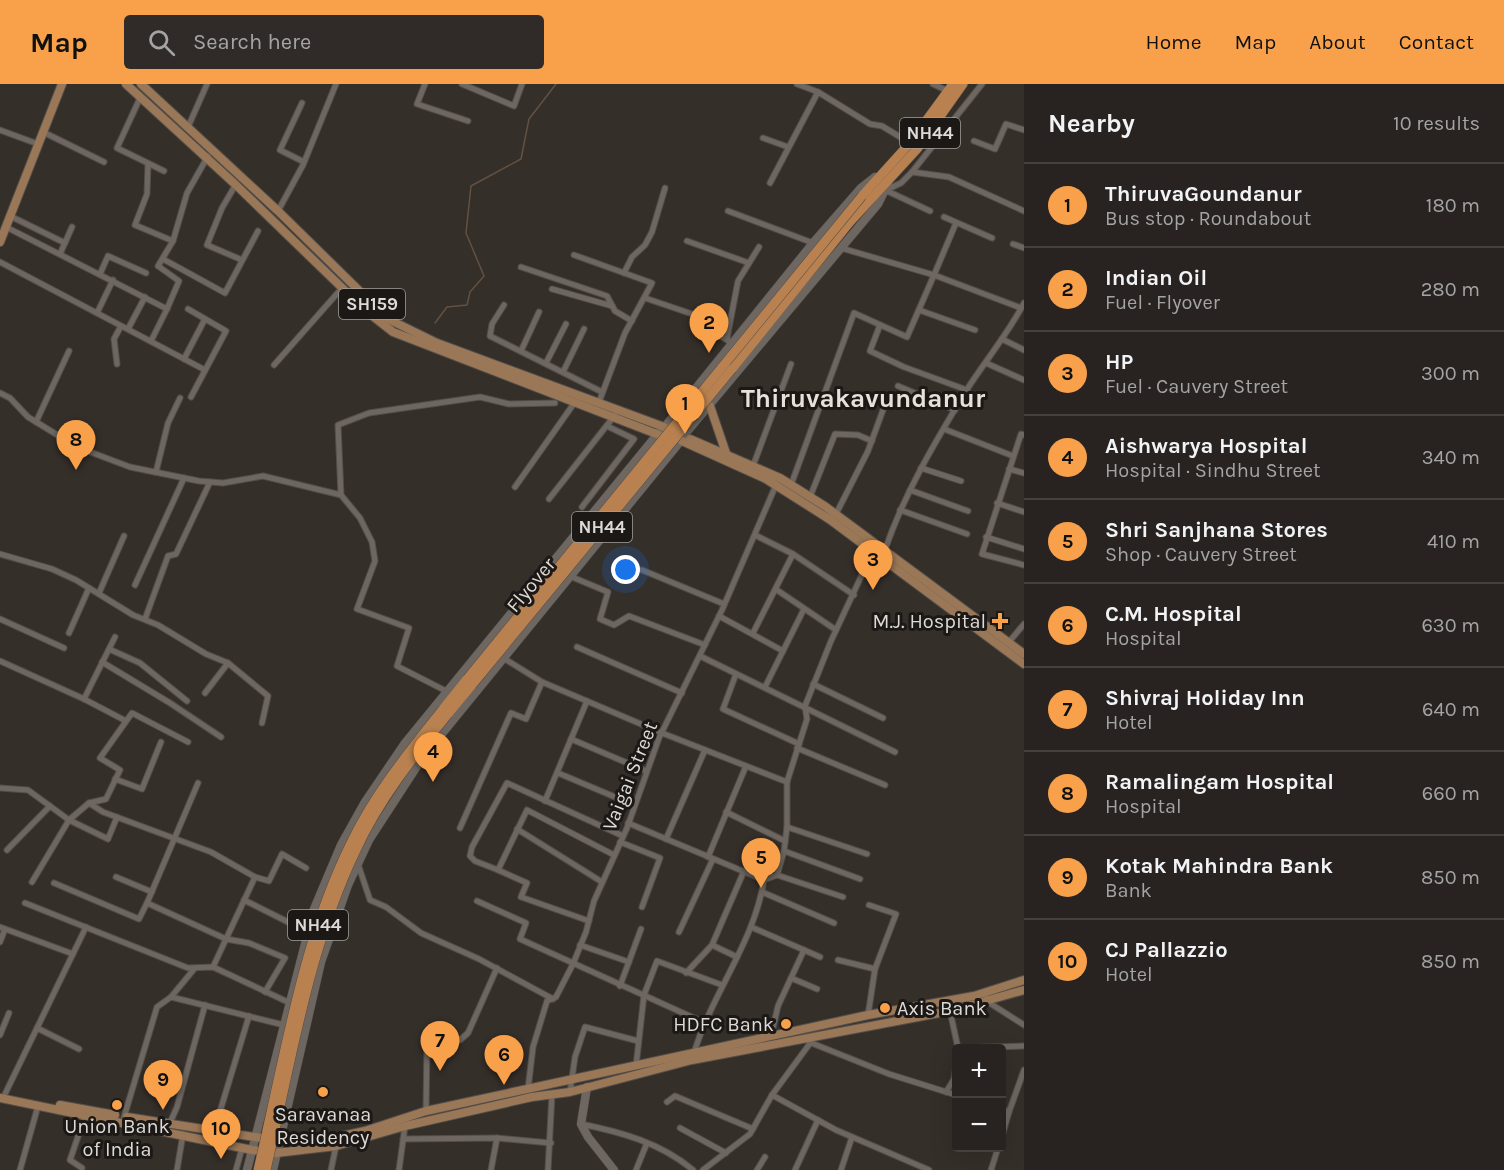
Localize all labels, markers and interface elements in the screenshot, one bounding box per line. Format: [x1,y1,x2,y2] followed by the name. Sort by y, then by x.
[124,15,544,69] search box
[30,26,88,59] text: Map
[145,26,178,59] icon: search
[193,29,311,55] text: Search here
[1146,30,1202,54] text: Home
[1235,30,1276,54] text: Map
[1309,30,1366,54] text: About
[1399,30,1474,54] text: Contact
[1048,108,1135,139] text: Nearby
[1393,112,1480,135] text: 10 results
[900,118,960,148] road number: NH44
[1105,181,1302,207] text: ThiruvaGoundanur
[1064,194,1071,217] text: 1
[1426,194,1480,217] text: 180 m
[1105,207,1311,230] text: Bus stop · Roundabout
[1105,265,1207,291] text: Indian Oil
[1061,278,1074,301] text: 2
[1421,278,1480,301] text: 280 m
[339,289,405,319] road number: SH159
[1105,291,1220,314] text: Fuel · Flyover
[690,304,728,353] pin: 2
[1105,349,1133,375] text: HP
[1061,362,1074,385] text: 3
[1421,362,1480,385] text: 300 m
[1105,375,1288,398] text: Fuel · Cauvery Street
[741,383,986,414] district label: Thiruvakavundanur
[666,384,704,434] pin: 1
[56,420,96,470] pin: 8
[1105,433,1307,459] text: Aishwarya Hospital
[1062,446,1073,469] text: 4
[1422,446,1480,469] text: 340 m
[1105,459,1320,482] text: Hospital · Sindhu Street
[572,512,632,542] road number: NH44
[1105,517,1328,543] text: Shri Sanjhana Stores
[1062,530,1073,553] text: 5
[1427,530,1480,553] text: 410 m
[854,540,892,590] pin: 3
[1105,543,1297,566] text: Shop · Cauvery Street
[502,553,561,617] street label: Flyover
[611,555,640,584] your location
[1105,601,1242,627] text: C.M. Hospital
[873,610,986,633] place label: M.J. Hospital
[991,612,1009,630] marker: M.J. Hospital
[1061,614,1074,637] text: 6
[1421,614,1480,637] text: 630 m
[1105,627,1182,650] text: Hospital
[1105,685,1305,711] text: Shivraj Holiday Inn
[1063,698,1072,721] text: 7
[1422,698,1480,721] text: 640 m
[1105,711,1153,734] text: Hotel
[598,718,662,834] street label: Vaigai Street
[414,732,452,782] pin: 4
[1105,769,1334,795] text: Ramalingam Hospital
[1061,782,1074,805] text: 8
[1422,782,1480,805] text: 660 m
[1105,795,1182,818] text: Hospital
[742,838,780,888] pin: 5
[1105,853,1333,879] text: Kotak Mahindra Bank
[1061,866,1074,889] text: 9
[1421,866,1480,889] text: 850 m
[1105,879,1152,902] text: Bank
[288,910,348,940] road number: NH44
[1105,937,1228,963] text: CJ Pallazzio
[1058,950,1077,973] text: 10
[1421,950,1480,973] text: 850 m
[1105,963,1153,986] text: Hotel
[897,997,987,1020] place label: Axis Bank
[878,1001,892,1015] marker: Axis Bank
[673,1013,774,1036] place label: HDFC Bank
[779,1017,793,1031] marker: HDFC Bank
[420,1022,460,1071] pin: 7
[484,1036,524,1085] pin: 6
[952,1044,1006,1152] map controls
[952,1044,1006,1098] button: +
[144,1060,182,1110] pin: 9
[316,1085,330,1099] marker: Saravanaa Residency
[110,1098,124,1112] marker: Union Bank of India
[952,1098,1006,1152] button: −
[275,1103,371,1149] place label: Saravanaa Residency
[202,1110,240,1159] pin: 10
[64,1115,170,1161] place label: Union Bank of India

